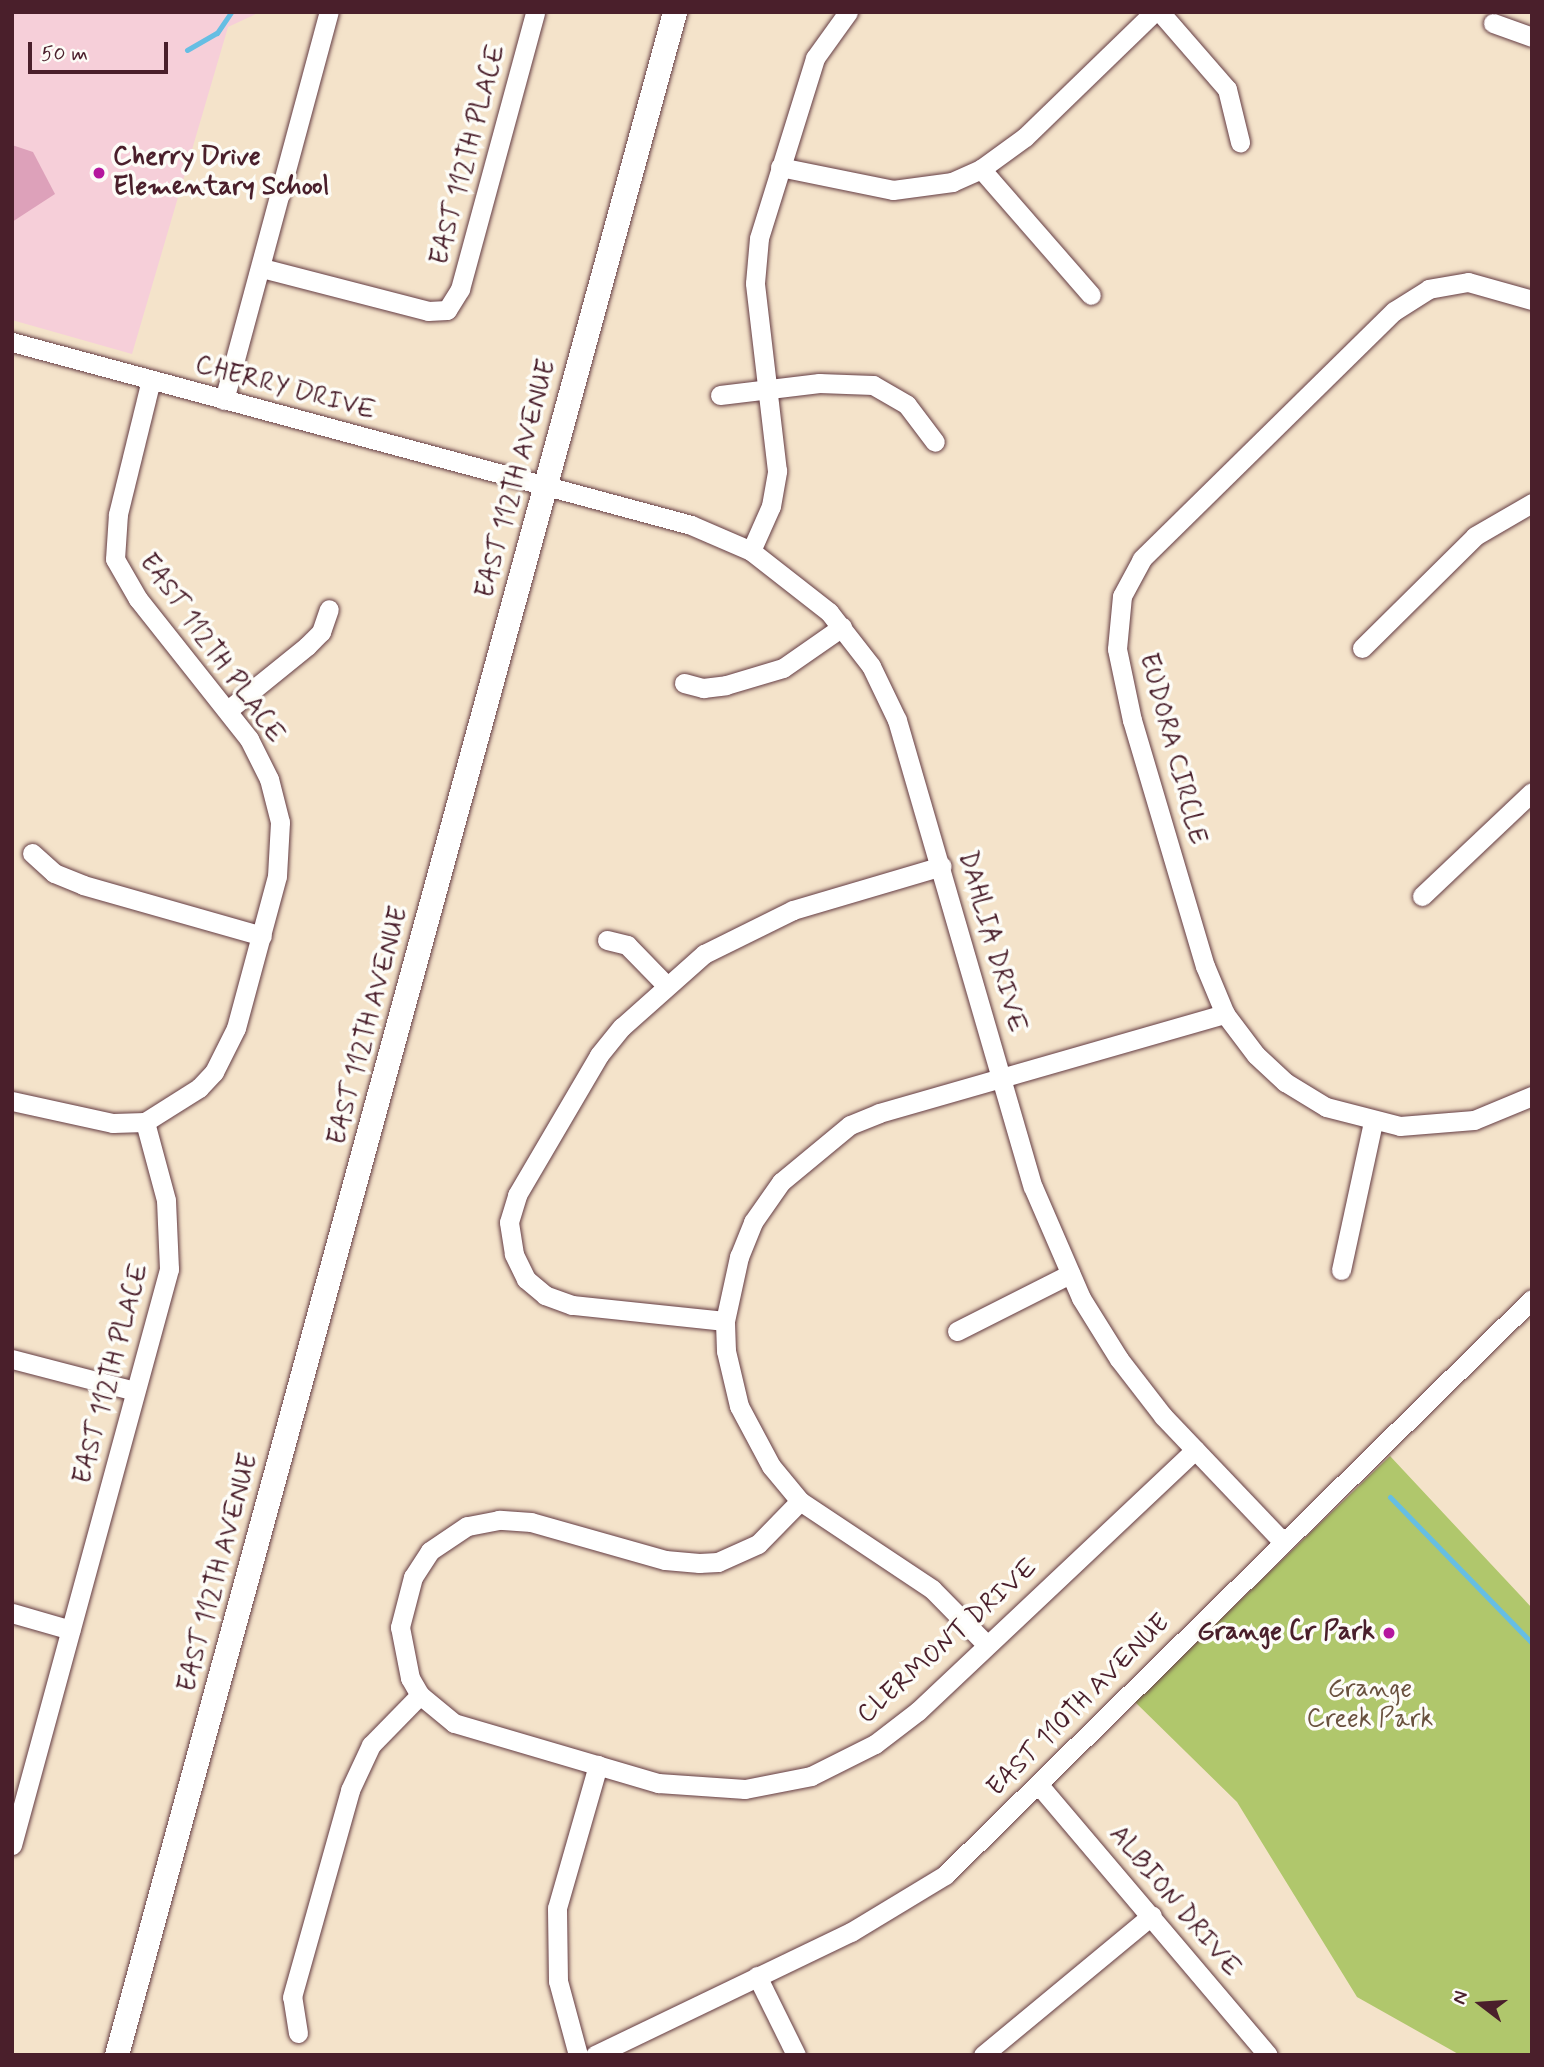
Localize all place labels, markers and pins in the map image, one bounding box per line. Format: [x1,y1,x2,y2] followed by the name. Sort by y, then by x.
[113,142,329,204] place label: Cherry Drive Elementary School
[91,165,107,181] marker: Cherry Drive Elementary School
[1195,1617,1375,1649] place label: Grange Cr Park
[1381,1625,1397,1641] marker: Grange Cr Park

